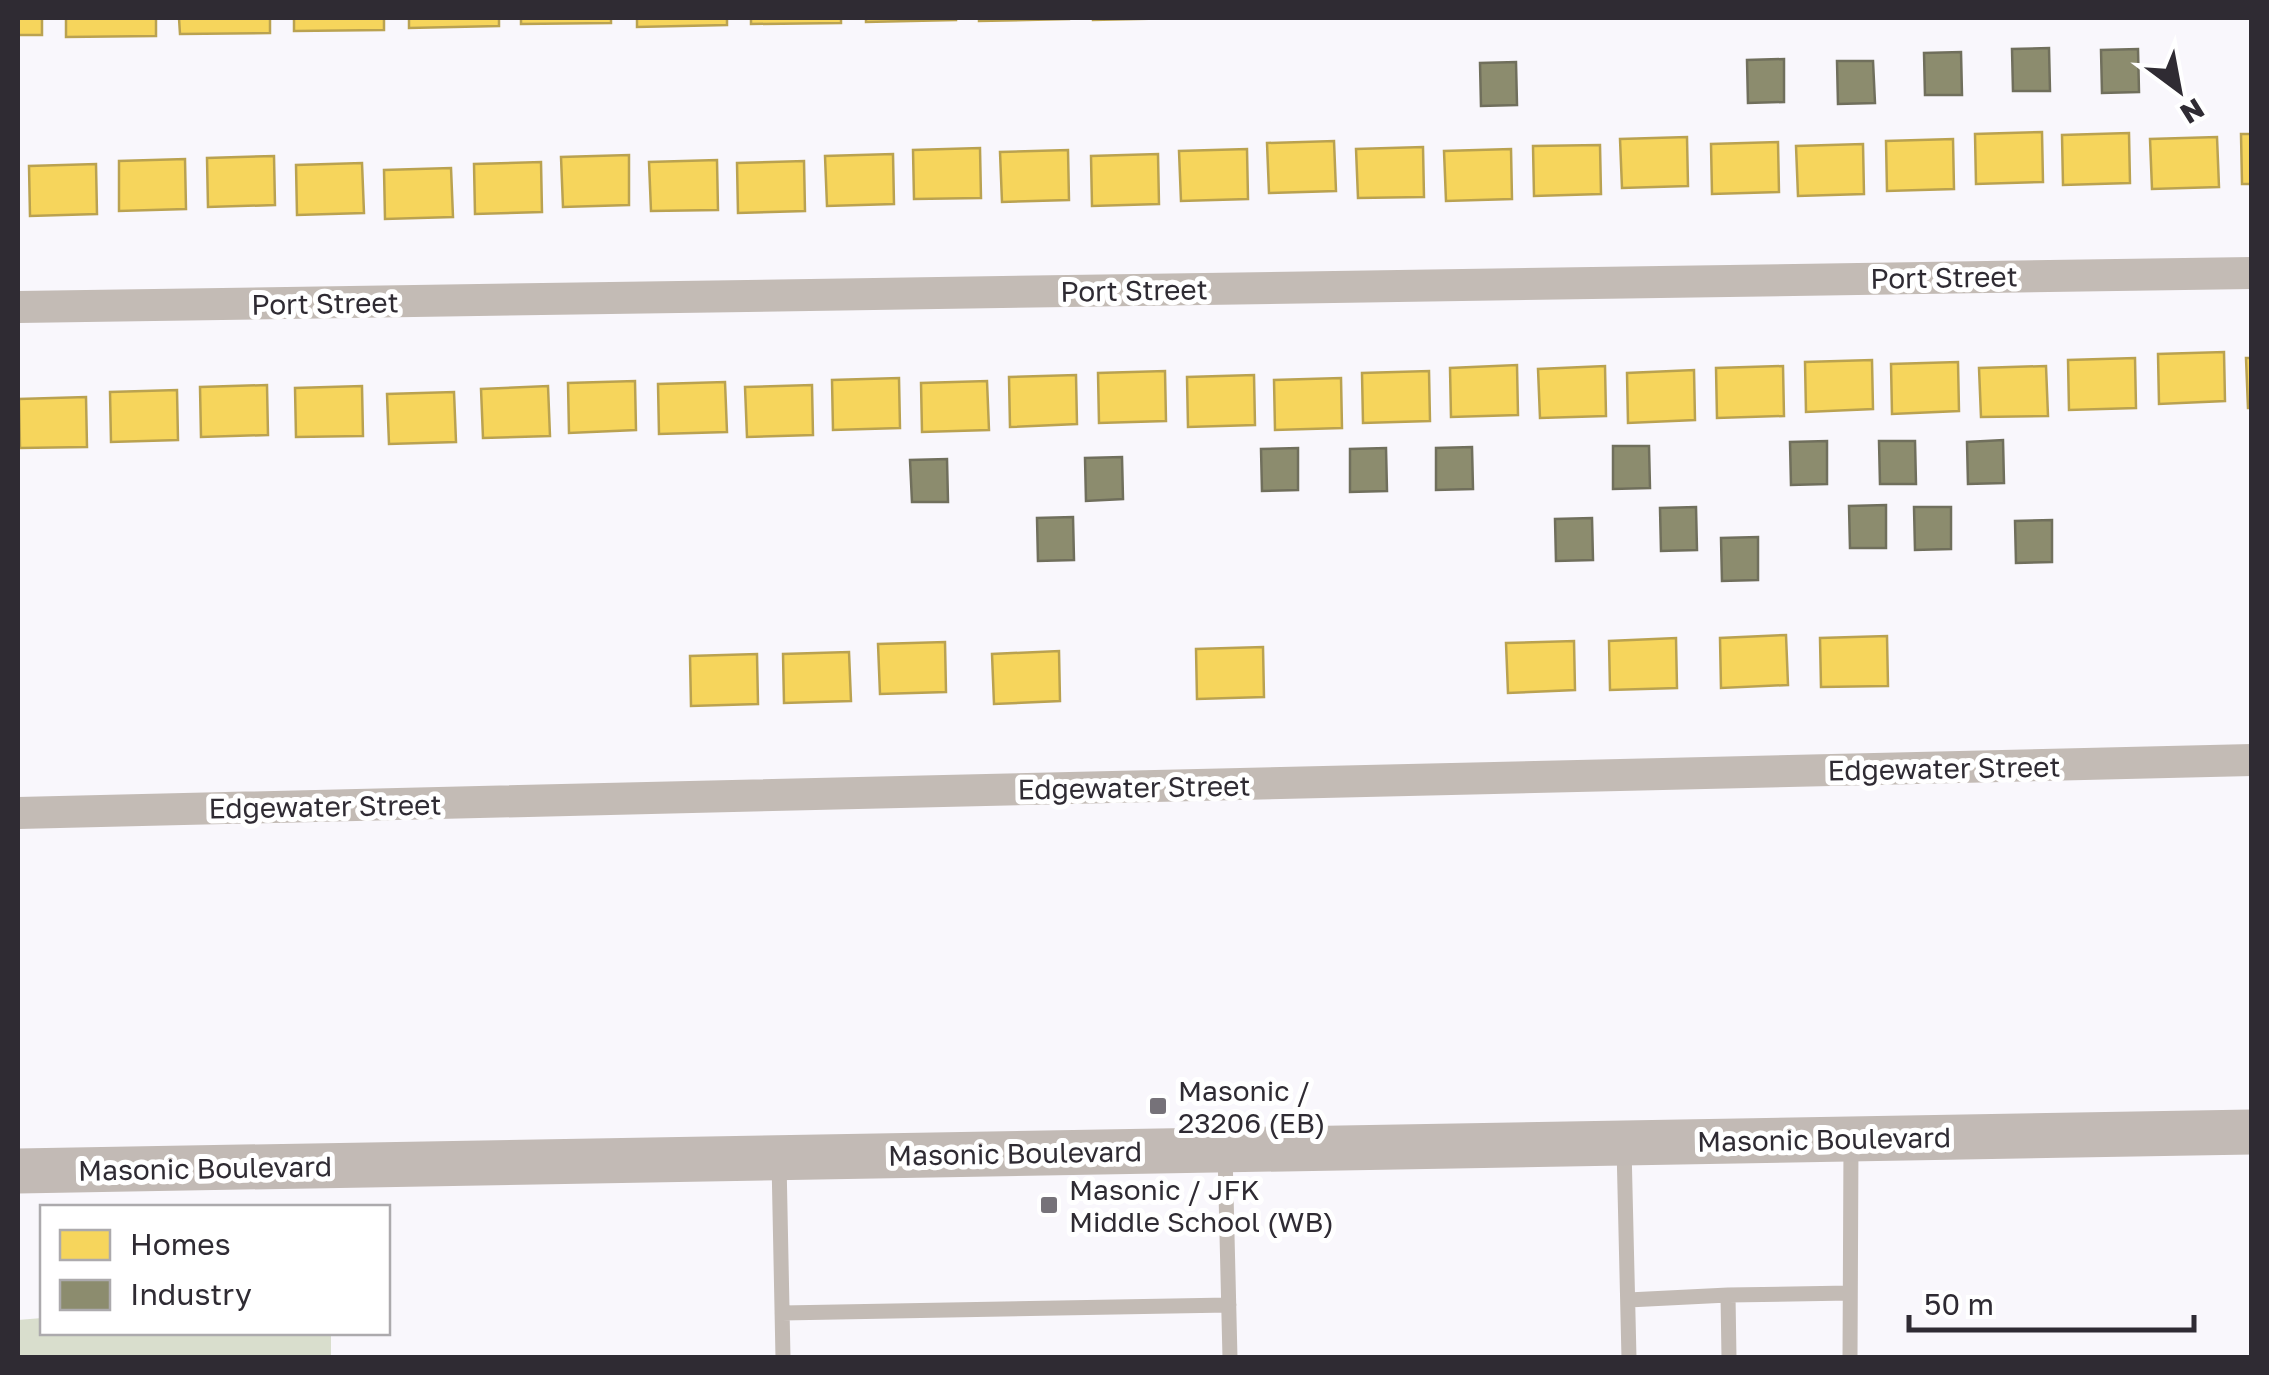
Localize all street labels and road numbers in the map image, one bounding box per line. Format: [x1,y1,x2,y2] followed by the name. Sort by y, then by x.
[1870,259,2018,295] street label: Port Street
[1060,272,1208,308] street label: Port Street
[251,285,399,321] street label: Port Street
[1827,749,2061,787] street label: Edgewater Street
[1017,768,1251,806] street label: Edgewater Street
[208,787,442,825] street label: Edgewater Street
[1697,1120,1951,1158] street label: Masonic Boulevard
[888,1134,1142,1172] street label: Masonic Boulevard
[78,1149,332,1187] street label: Masonic Boulevard

